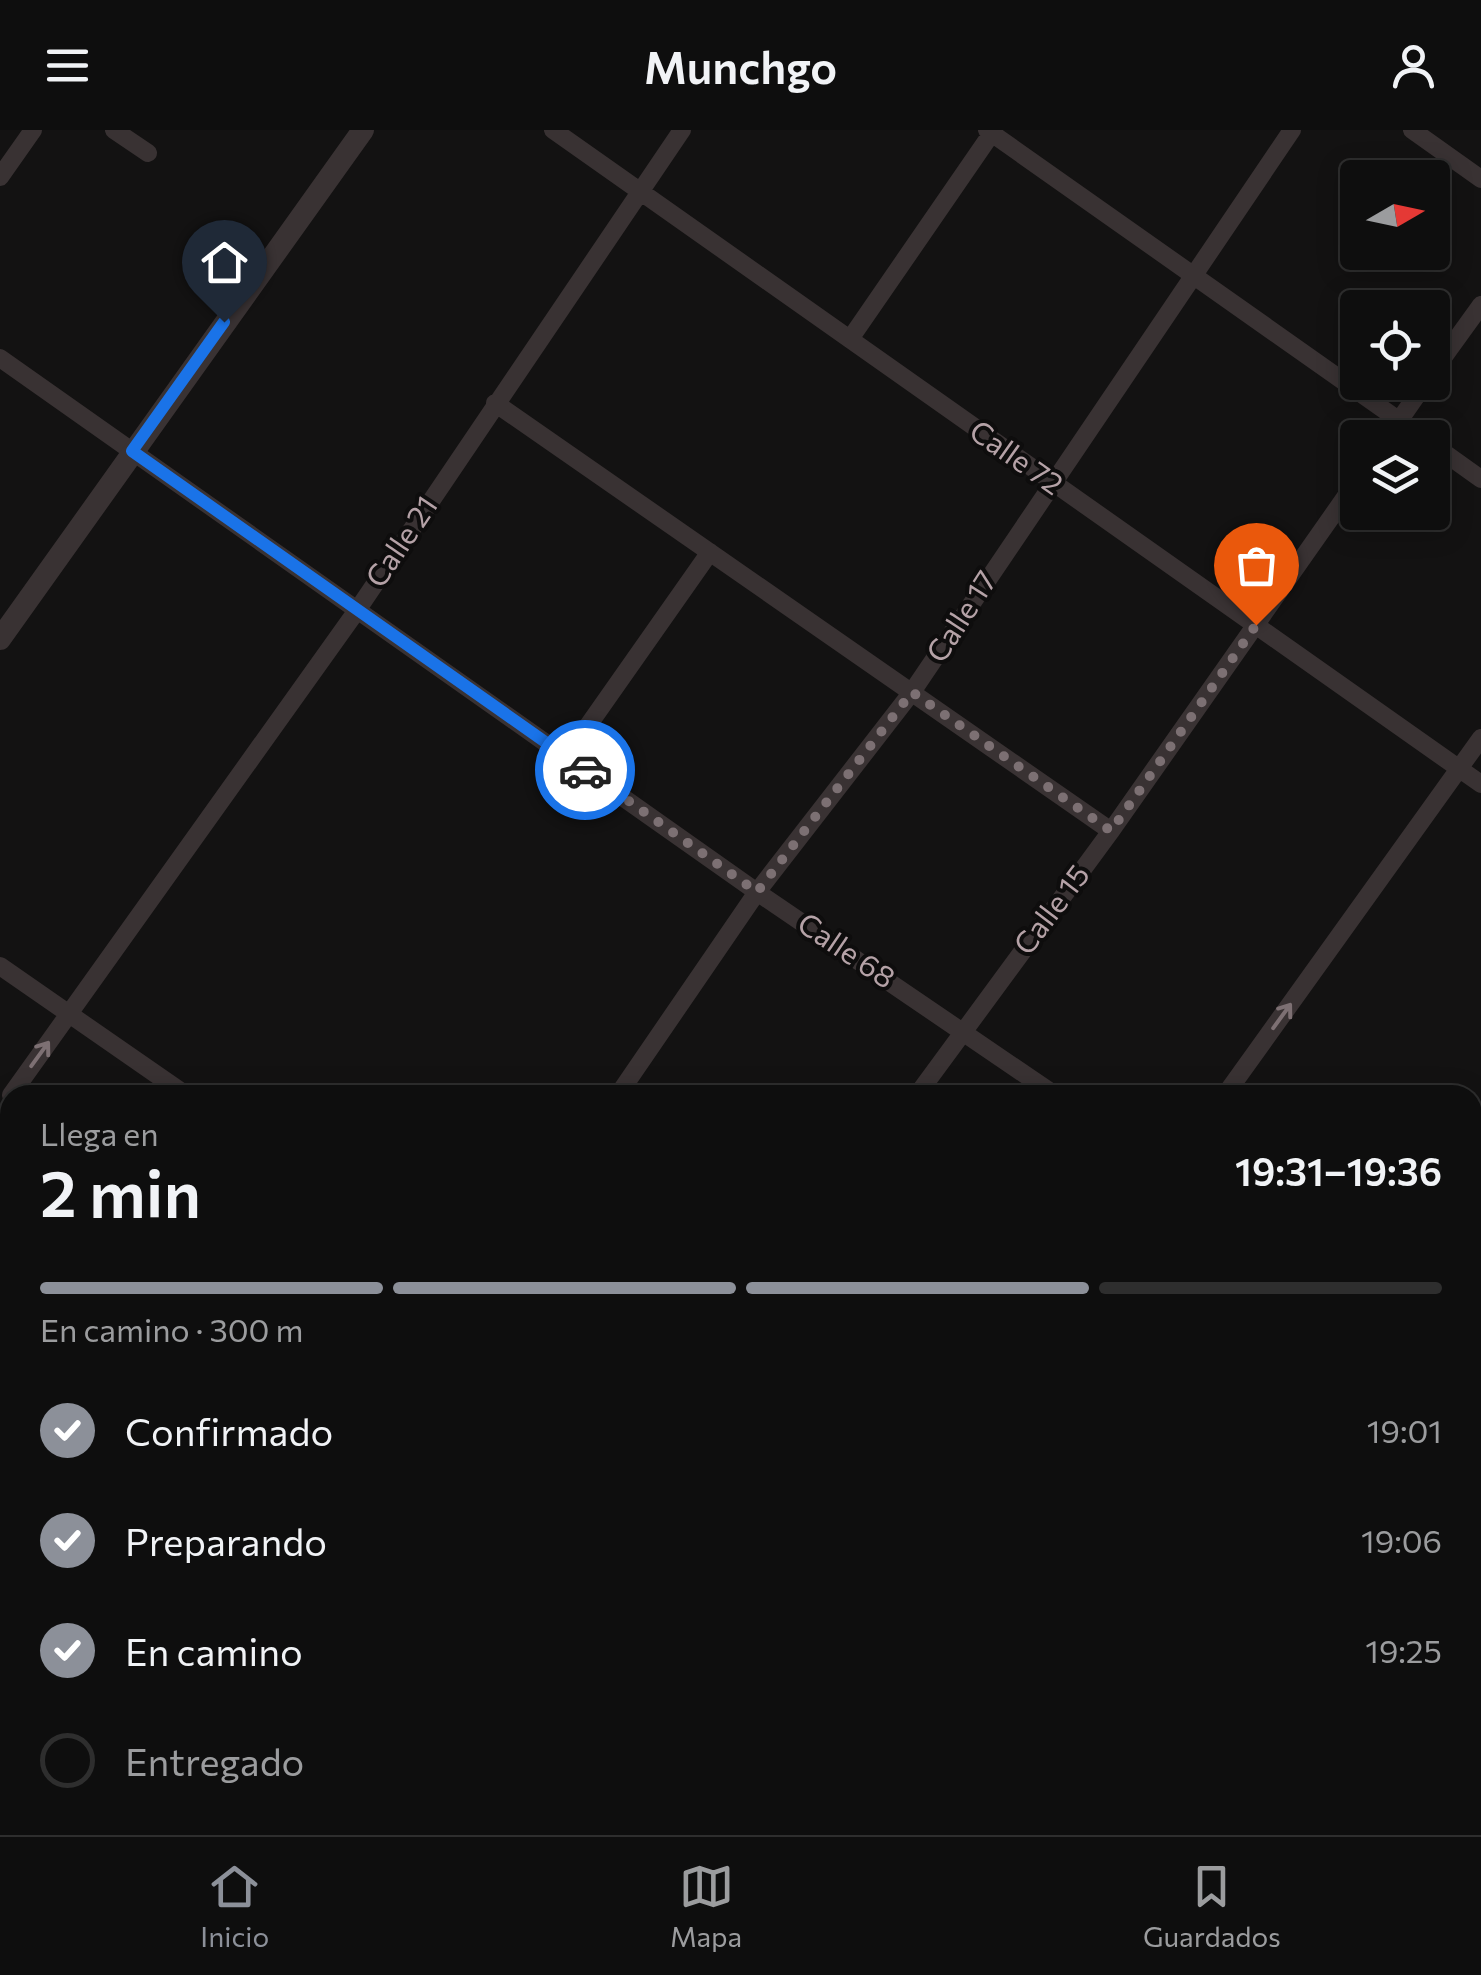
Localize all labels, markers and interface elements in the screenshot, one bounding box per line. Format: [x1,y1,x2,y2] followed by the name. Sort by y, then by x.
[40,38,95,93] icon: menu
[644,38,837,93] text: Munchgo
[1386,38,1441,93] icon: person
[1340,160,1450,270] north arrow
[1340,160,1450,530] map controls
[182,220,267,323] pin
[197,235,252,290] icon: home
[1340,290,1450,400] button: locate
[964,411,1071,501] street label: Calle 72
[1340,420,1450,530] button: layers
[356,488,444,593] street label: Calle 21
[1214,523,1299,626] pin
[1229,538,1284,593] icon: bag
[917,563,1003,668] street label: Calle 17
[535,720,635,820] courier
[558,743,613,798] icon: car
[1004,856,1096,961] street label: Calle 15
[792,903,903,995] street label: Calle 68
[1271,1003,1292,1030] one-way arrow
[29,1041,50,1068] one-way arrow
[40,1113,159,1153] text: Llega en
[1235,1147,1442,1194] text: 19:31–19:36
[40,1151,201,1230] text: 2 min
[40,1309,304,1349] text: En camino · 300 m
[40,1403,95,1458] icon: check
[125,1407,333,1454] text: Confirmado
[1367,1410,1442,1450] text: 19:01
[40,1513,95,1568] icon: check
[125,1517,327,1564] text: Preparando
[1361,1520,1442,1560] text: 19:06
[40,1623,95,1678] icon: check
[125,1627,303,1674] text: En camino
[1365,1630,1442,1670] text: 19:25
[125,1737,304,1784] text: Entregado
[200,1859,269,1953] tab: Inicio
[670,1859,742,1953] tab: Mapa
[1143,1859,1281,1953] tab: Guardados

